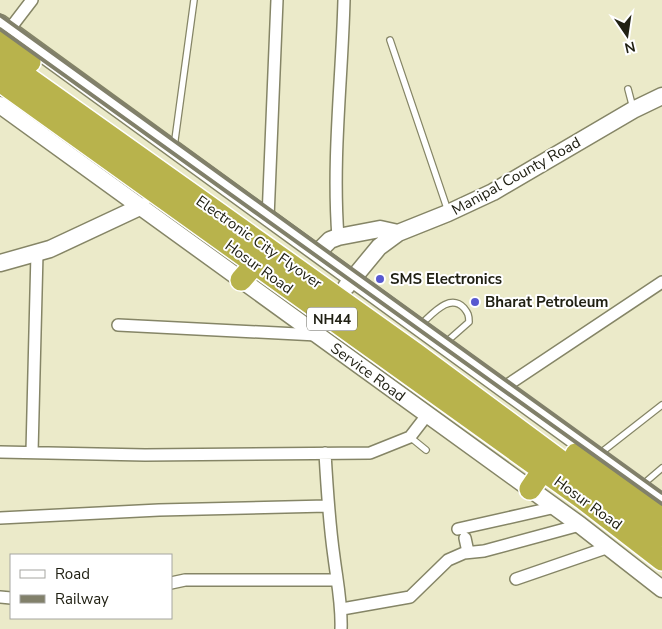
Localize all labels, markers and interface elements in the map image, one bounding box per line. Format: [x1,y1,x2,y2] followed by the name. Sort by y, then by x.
[602,10,652,60] north arrow
[623,37,637,58] text: N
[448,132,584,220] street label: Manipal County Road
[192,191,326,293] street label: Electronic City Flyover
[221,236,297,298] street label: Hosur Road
[390,269,502,289] place label: SMS Electronics
[374,273,386,285] marker: SMS Electronics
[485,292,608,312] place label: Bharat Petroleum
[469,296,481,308] marker: Bharat Petroleum
[307,308,357,330] road number: NH44
[327,338,409,406] street label: Service Road
[550,472,626,534] street label: Hosur Road
[10,554,172,619] legend
[55,564,90,584] text: Road
[55,589,109,609] text: Railway

